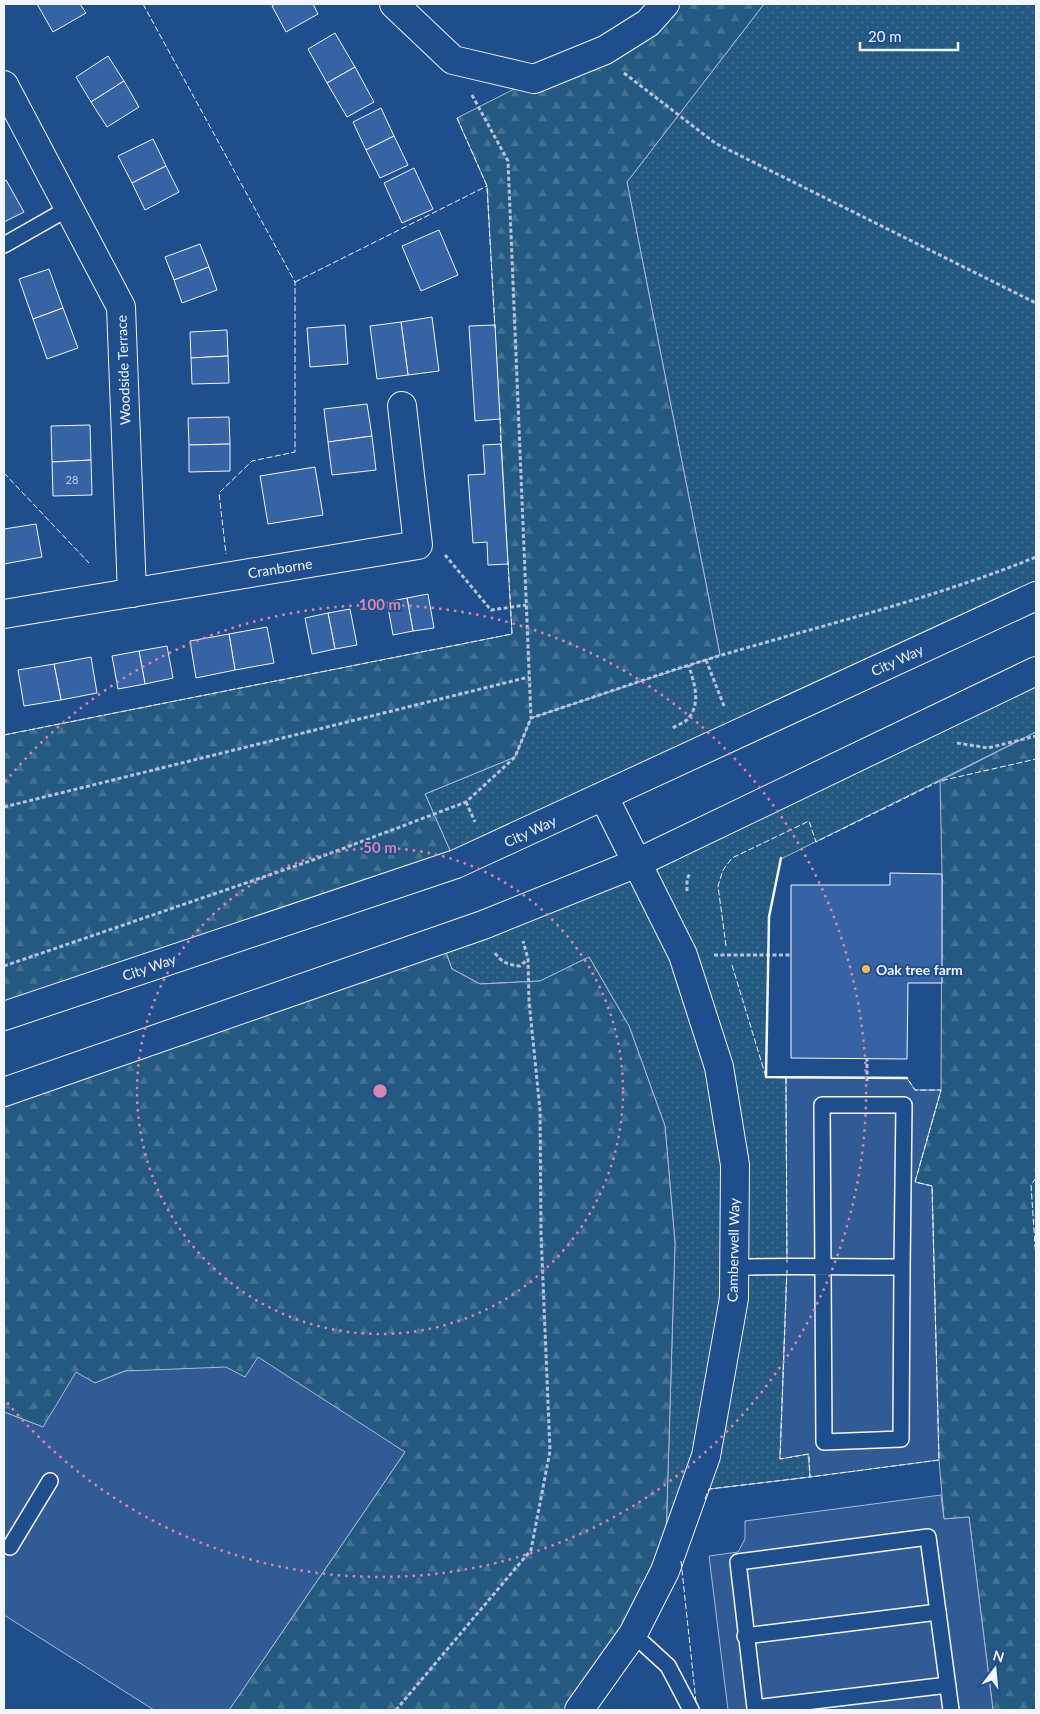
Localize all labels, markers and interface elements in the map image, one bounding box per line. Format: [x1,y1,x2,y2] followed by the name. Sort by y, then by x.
[860,20,958,52] scale bar
[868,27,902,45] text: 20 m
[113,315,133,425] street label: Woodside Terrace
[66,473,78,486] house number: 28
[246,555,314,581] street label: Cranborne
[359,595,401,613] text: 100 m
[868,640,927,679] street label: City Way
[501,811,560,850] street label: City Way
[363,838,397,856] text: 50 m
[120,950,179,984] street label: City Way
[876,961,963,978] place label: Oak tree farm
[860,963,872,975] marker: Oak tree farm
[371,1082,389,1100] centre of rings
[724,1197,742,1302] street label: Camberwell Way
[970,1644,1020,1694] north arrow
[991,1646,1006,1666] text: N

